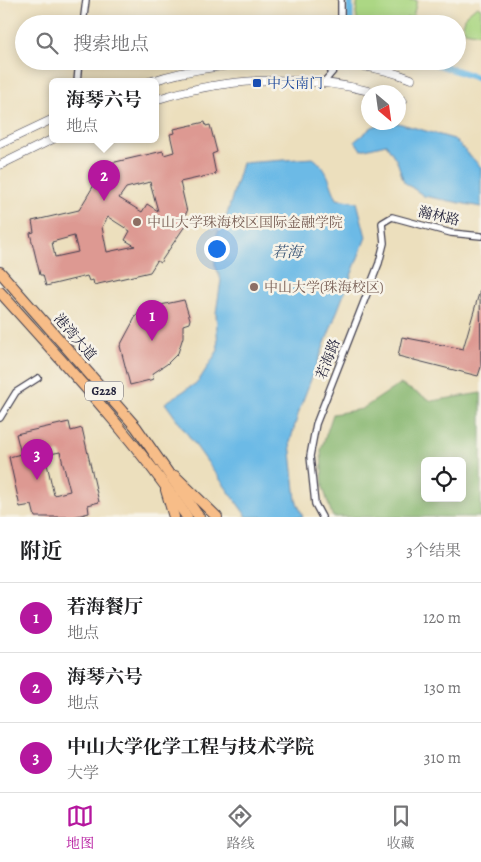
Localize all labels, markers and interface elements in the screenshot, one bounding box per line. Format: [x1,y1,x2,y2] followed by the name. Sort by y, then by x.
[15,15,466,70] search box
[33,29,61,57] icon: search
[73,31,149,57] text: 搜索地点
[267,74,323,93] place label: 中大南门
[251,77,263,89] marker: 中大南门
[49,78,159,143] popup
[361,85,406,130] north arrow
[66,87,142,113] text: 海琴六号
[66,115,98,137] text: 地点
[88,160,120,201] pin: 2
[416,202,462,230] street label: 瀚林路
[147,213,343,232] place label: 中山大学珠海校区国际金融学院
[131,216,143,228] marker: 中山大学珠海校区国际金融学院
[204,236,230,262] your location
[272,242,305,262] water label: 若海
[264,278,384,297] place label: 中山大学(珠海校区)
[248,281,260,293] marker: 中山大学(珠海校区)
[136,300,168,341] pin: 1
[49,310,101,364] street label: 港湾大道
[312,336,344,382] street label: 若海路
[85,382,123,401] road number: G228
[21,439,53,480] pin: 3
[421,457,466,502] map controls
[421,457,466,502] button: locate
[20,537,62,565] text: 附近
[406,540,461,562] text: 3个结果
[67,594,143,620] text: 若海餐厅
[33,607,39,629] text: 1
[423,607,461,629] text: 120 m
[67,622,99,644] text: 地点
[67,664,143,690] text: 海琴六号
[32,677,40,699] text: 2
[424,677,461,699] text: 130 m
[67,692,99,714] text: 地点
[67,734,314,760] text: 中山大学化学工程与技术学院
[33,747,39,769] text: 3
[424,747,461,769] text: 310 m
[67,762,99,784] text: 大学
[66,802,94,853] tab: 地图
[226,802,254,853] tab: 路线
[387,802,415,853] tab: 收藏

